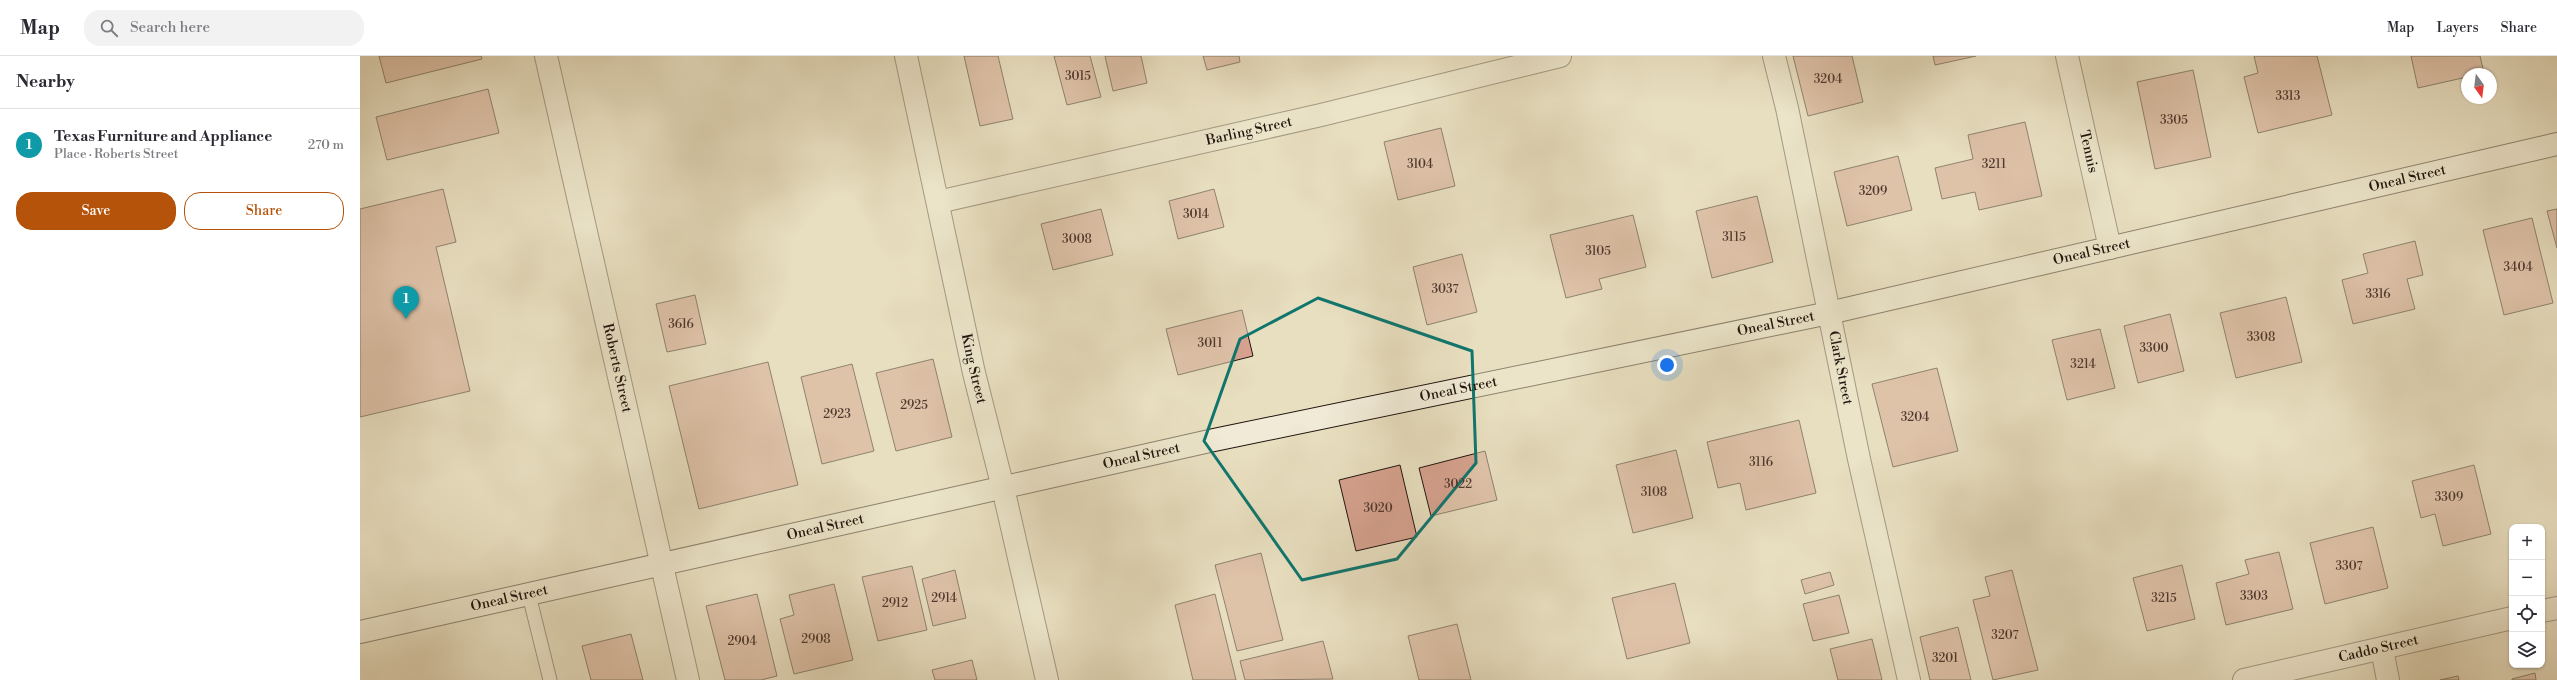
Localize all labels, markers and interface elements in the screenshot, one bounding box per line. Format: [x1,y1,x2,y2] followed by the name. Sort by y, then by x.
[84,10,364,46] search box
[20,16,60,40] text: Map
[98,17,120,39] icon: search
[130,18,210,37] text: Search here
[2387,19,2414,37] text: Map
[2436,19,2479,37] text: Layers
[2501,19,2537,37] text: Share
[2461,68,2497,104] north arrow
[1065,69,1091,84] house number: 3015
[16,71,75,93] text: Nearby
[1814,72,1842,87] house number: 3204
[2276,89,2301,104] house number: 3313
[1203,113,1294,150] street label: Barling Street
[2160,113,2188,128] house number: 3305
[54,127,272,146] text: Texas Furniture and Appliance
[2075,129,2102,175] street label: Tennis
[26,137,32,153] text: 1
[308,137,344,153] text: 270 m
[54,146,178,162] text: Place · Roberts Street
[1407,157,1433,172] house number: 3104
[1982,157,2007,172] house number: 3211
[2367,161,2448,196] street label: Oneal Street
[1859,184,1887,199] house number: 3209
[16,192,176,230] button: Save
[184,192,344,230] button: Share
[1183,207,1209,222] house number: 3014
[1722,230,1746,245] house number: 3115
[1062,232,1092,247] house number: 3008
[2051,234,2132,270] street label: Oneal Street
[1585,244,1611,259] house number: 3105
[2503,260,2533,275] house number: 3404
[1431,282,1459,297] house number: 3037
[393,286,419,319] pin: 1
[2366,287,2390,302] house number: 3316
[1736,307,1816,341] street label: Oneal Street
[668,317,694,332] house number: 3616
[598,322,636,414] street label: Roberts Street
[1824,329,1857,407] street label: Clark Street
[2247,330,2275,345] house number: 3308
[957,332,990,406] street label: King Street
[1198,336,1223,351] house number: 3011
[2139,341,2169,356] house number: 3300
[1657,355,1677,375] your location
[2070,357,2096,372] house number: 3214
[1418,373,1499,406] street label: Oneal Street
[900,398,928,413] house number: 2925
[823,407,851,422] house number: 2923
[1901,410,1929,425] house number: 3204
[1101,439,1182,474] street label: Oneal Street
[1749,455,1773,470] house number: 3116
[1444,477,1472,492] house number: 3022
[1641,485,1667,500] house number: 3108
[2435,490,2463,505] house number: 3309
[1363,501,1393,516] house number: 3020
[785,510,866,545] street label: Oneal Street
[2509,524,2545,668] map controls
[2509,524,2545,560] button: +
[2335,559,2363,574] house number: 3307
[2509,560,2545,596] button: −
[469,581,550,616] street label: Oneal Street
[2240,589,2268,604] house number: 3303
[931,591,957,606] house number: 2914
[2151,591,2177,606] house number: 3215
[882,596,908,611] house number: 2912
[2509,596,2545,632] button: locate
[1991,628,2019,643] house number: 3207
[2337,631,2420,667] street label: Caddo Street
[801,632,831,647] house number: 2908
[2509,632,2545,668] button: layers
[727,634,757,649] house number: 2904
[1932,651,1959,666] house number: 3201

